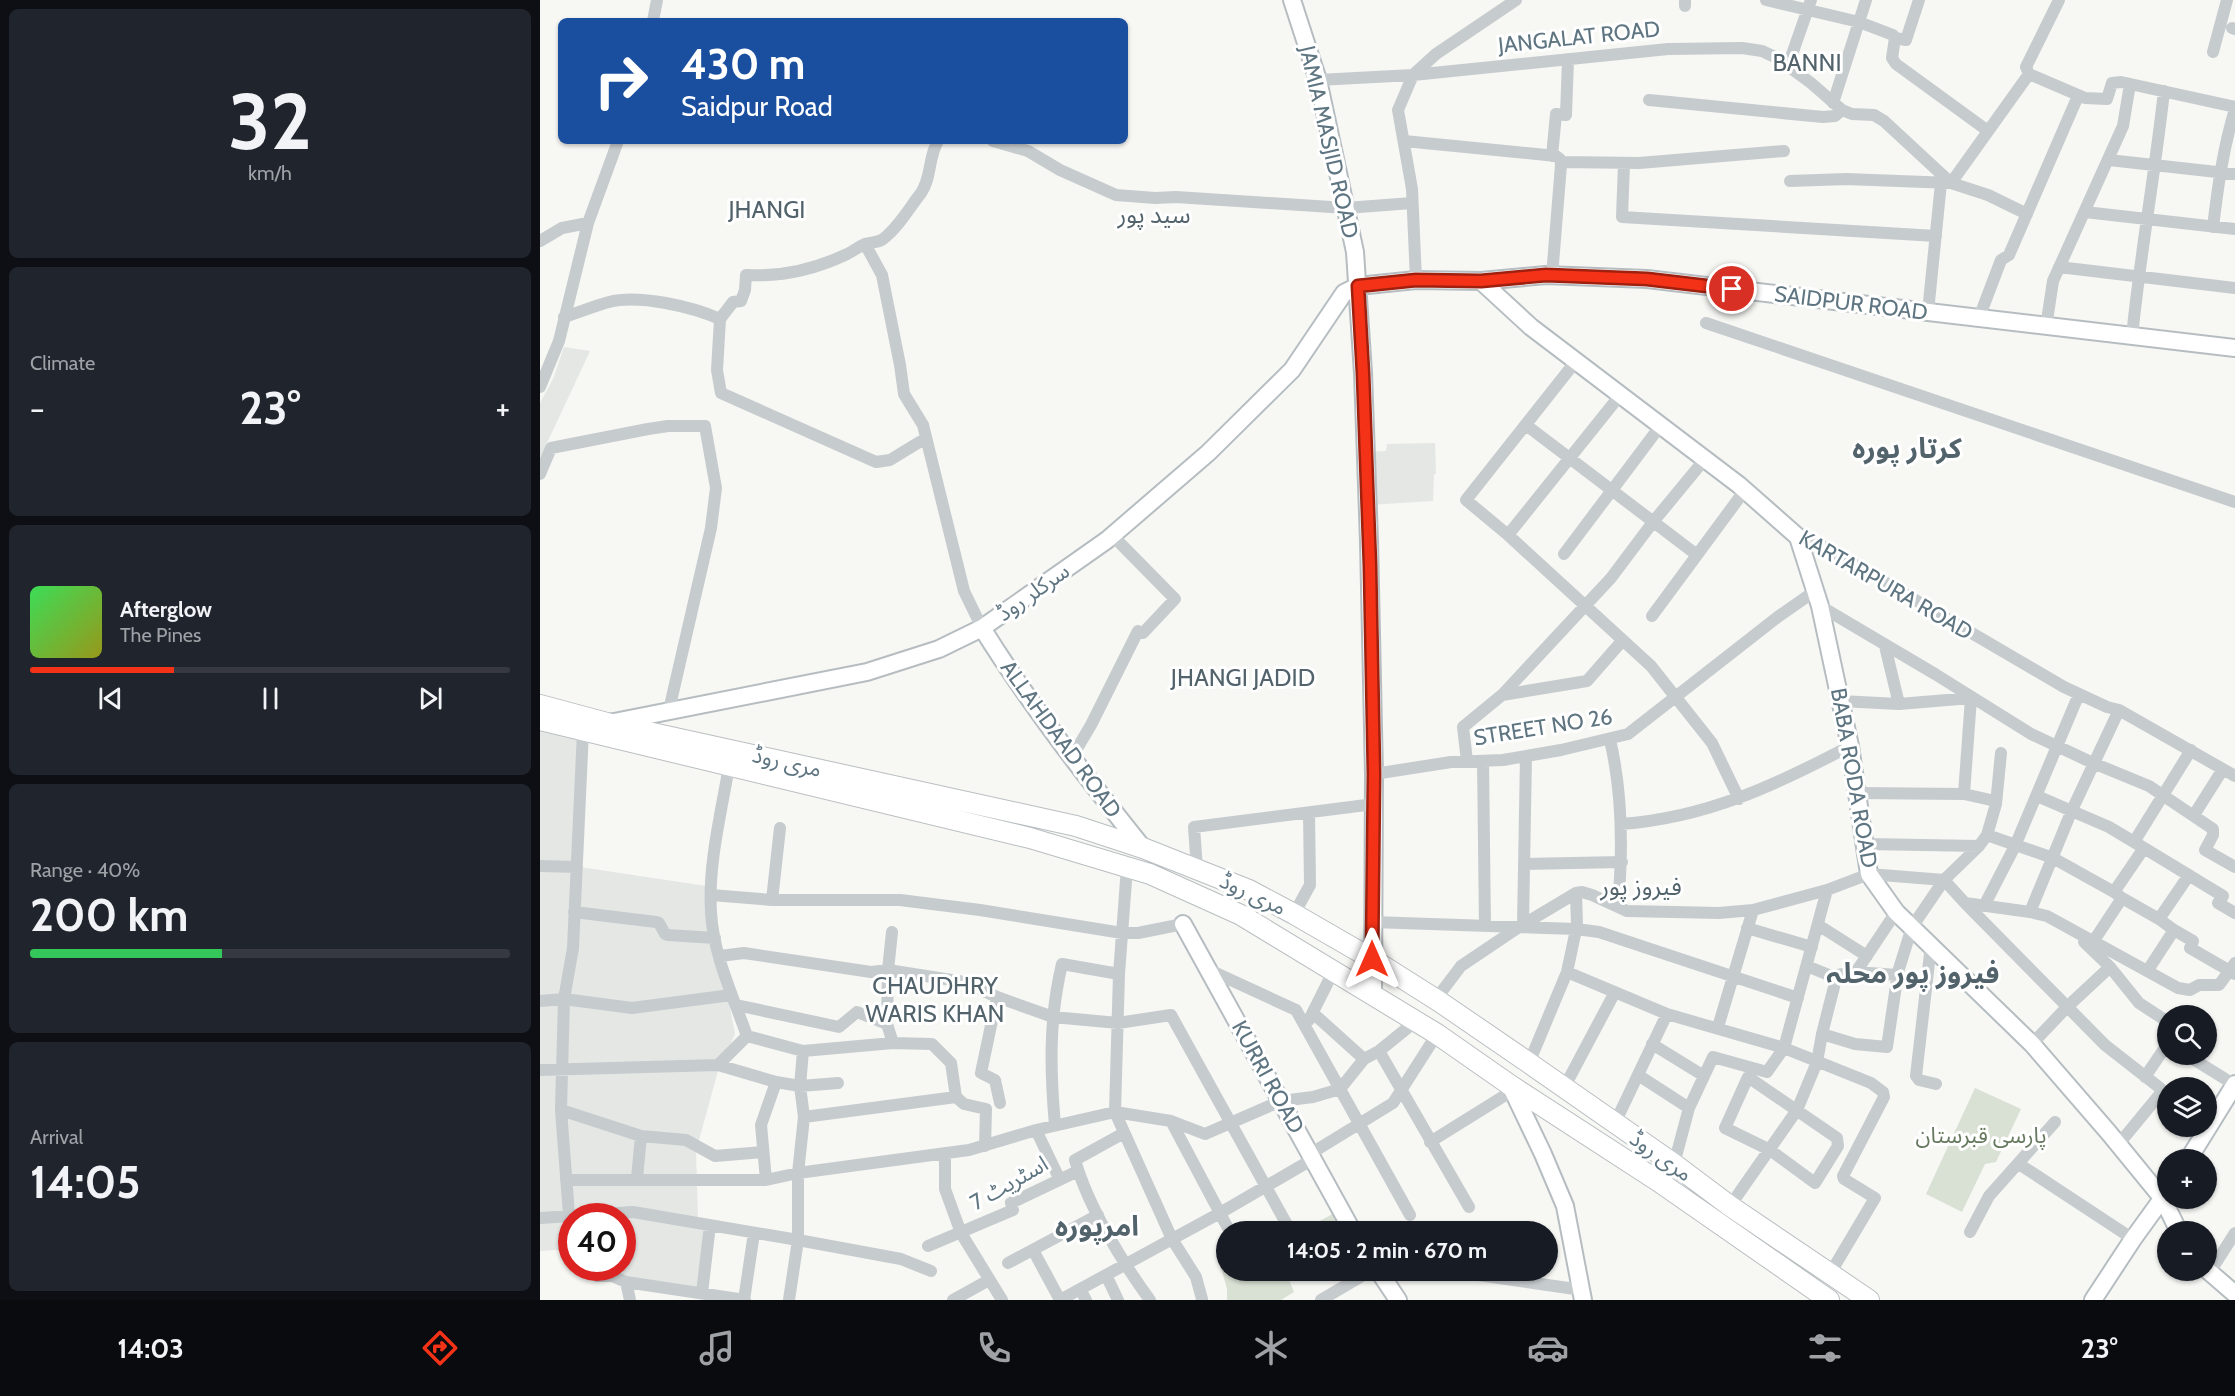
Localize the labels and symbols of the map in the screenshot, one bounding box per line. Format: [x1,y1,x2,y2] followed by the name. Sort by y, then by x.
[1496,15,1661,59] street label: JANGALAT ROAD
[1293,42,1364,241] street label: JAMIA MASJID ROAD
[1772,48,1842,77] district label: BANNI
[728,195,806,224] district label: JHANGI
[1116,200,1191,230] district label: سید پور
[1706,263,1757,314] pin
[1773,280,1929,326] street label: SAIDPUR ROAD
[1852,431,1962,467] district label: کرتار پورہ
[1794,524,1978,646] street label: KARTARPURA ROAD
[991,557,1075,627] street label: سرکلر روڈ
[995,655,1127,823] street label: ALLAHDAAD ROAD
[1170,663,1315,692] district label: JHANGI JADID
[1825,686,1883,870] street label: BABA RODA ROAD
[1472,703,1614,751] street label: STREET NO 26
[750,741,824,783] street label: مری روڈ
[1215,867,1291,921] street label: مری روڈ
[1599,872,1682,902] district label: فیروز پور
[1340,927,1404,991] position arrow
[1826,956,2000,992] district label: فیروز پور محلہ
[866,971,1004,1028] district label: CHAUDHRY WARIS KHAN
[1226,1016,1310,1138] street label: KURRI ROAD
[1915,1122,2047,1150] park label: پارسی قبرستان
[1624,1125,1698,1187] street label: مری روڈ
[965,1150,1053,1216] street label: اسٹریٹ 7
[558,1203,636,1281] speed limit sign: 40
[1055,1209,1139,1245] district label: امرپورہ

